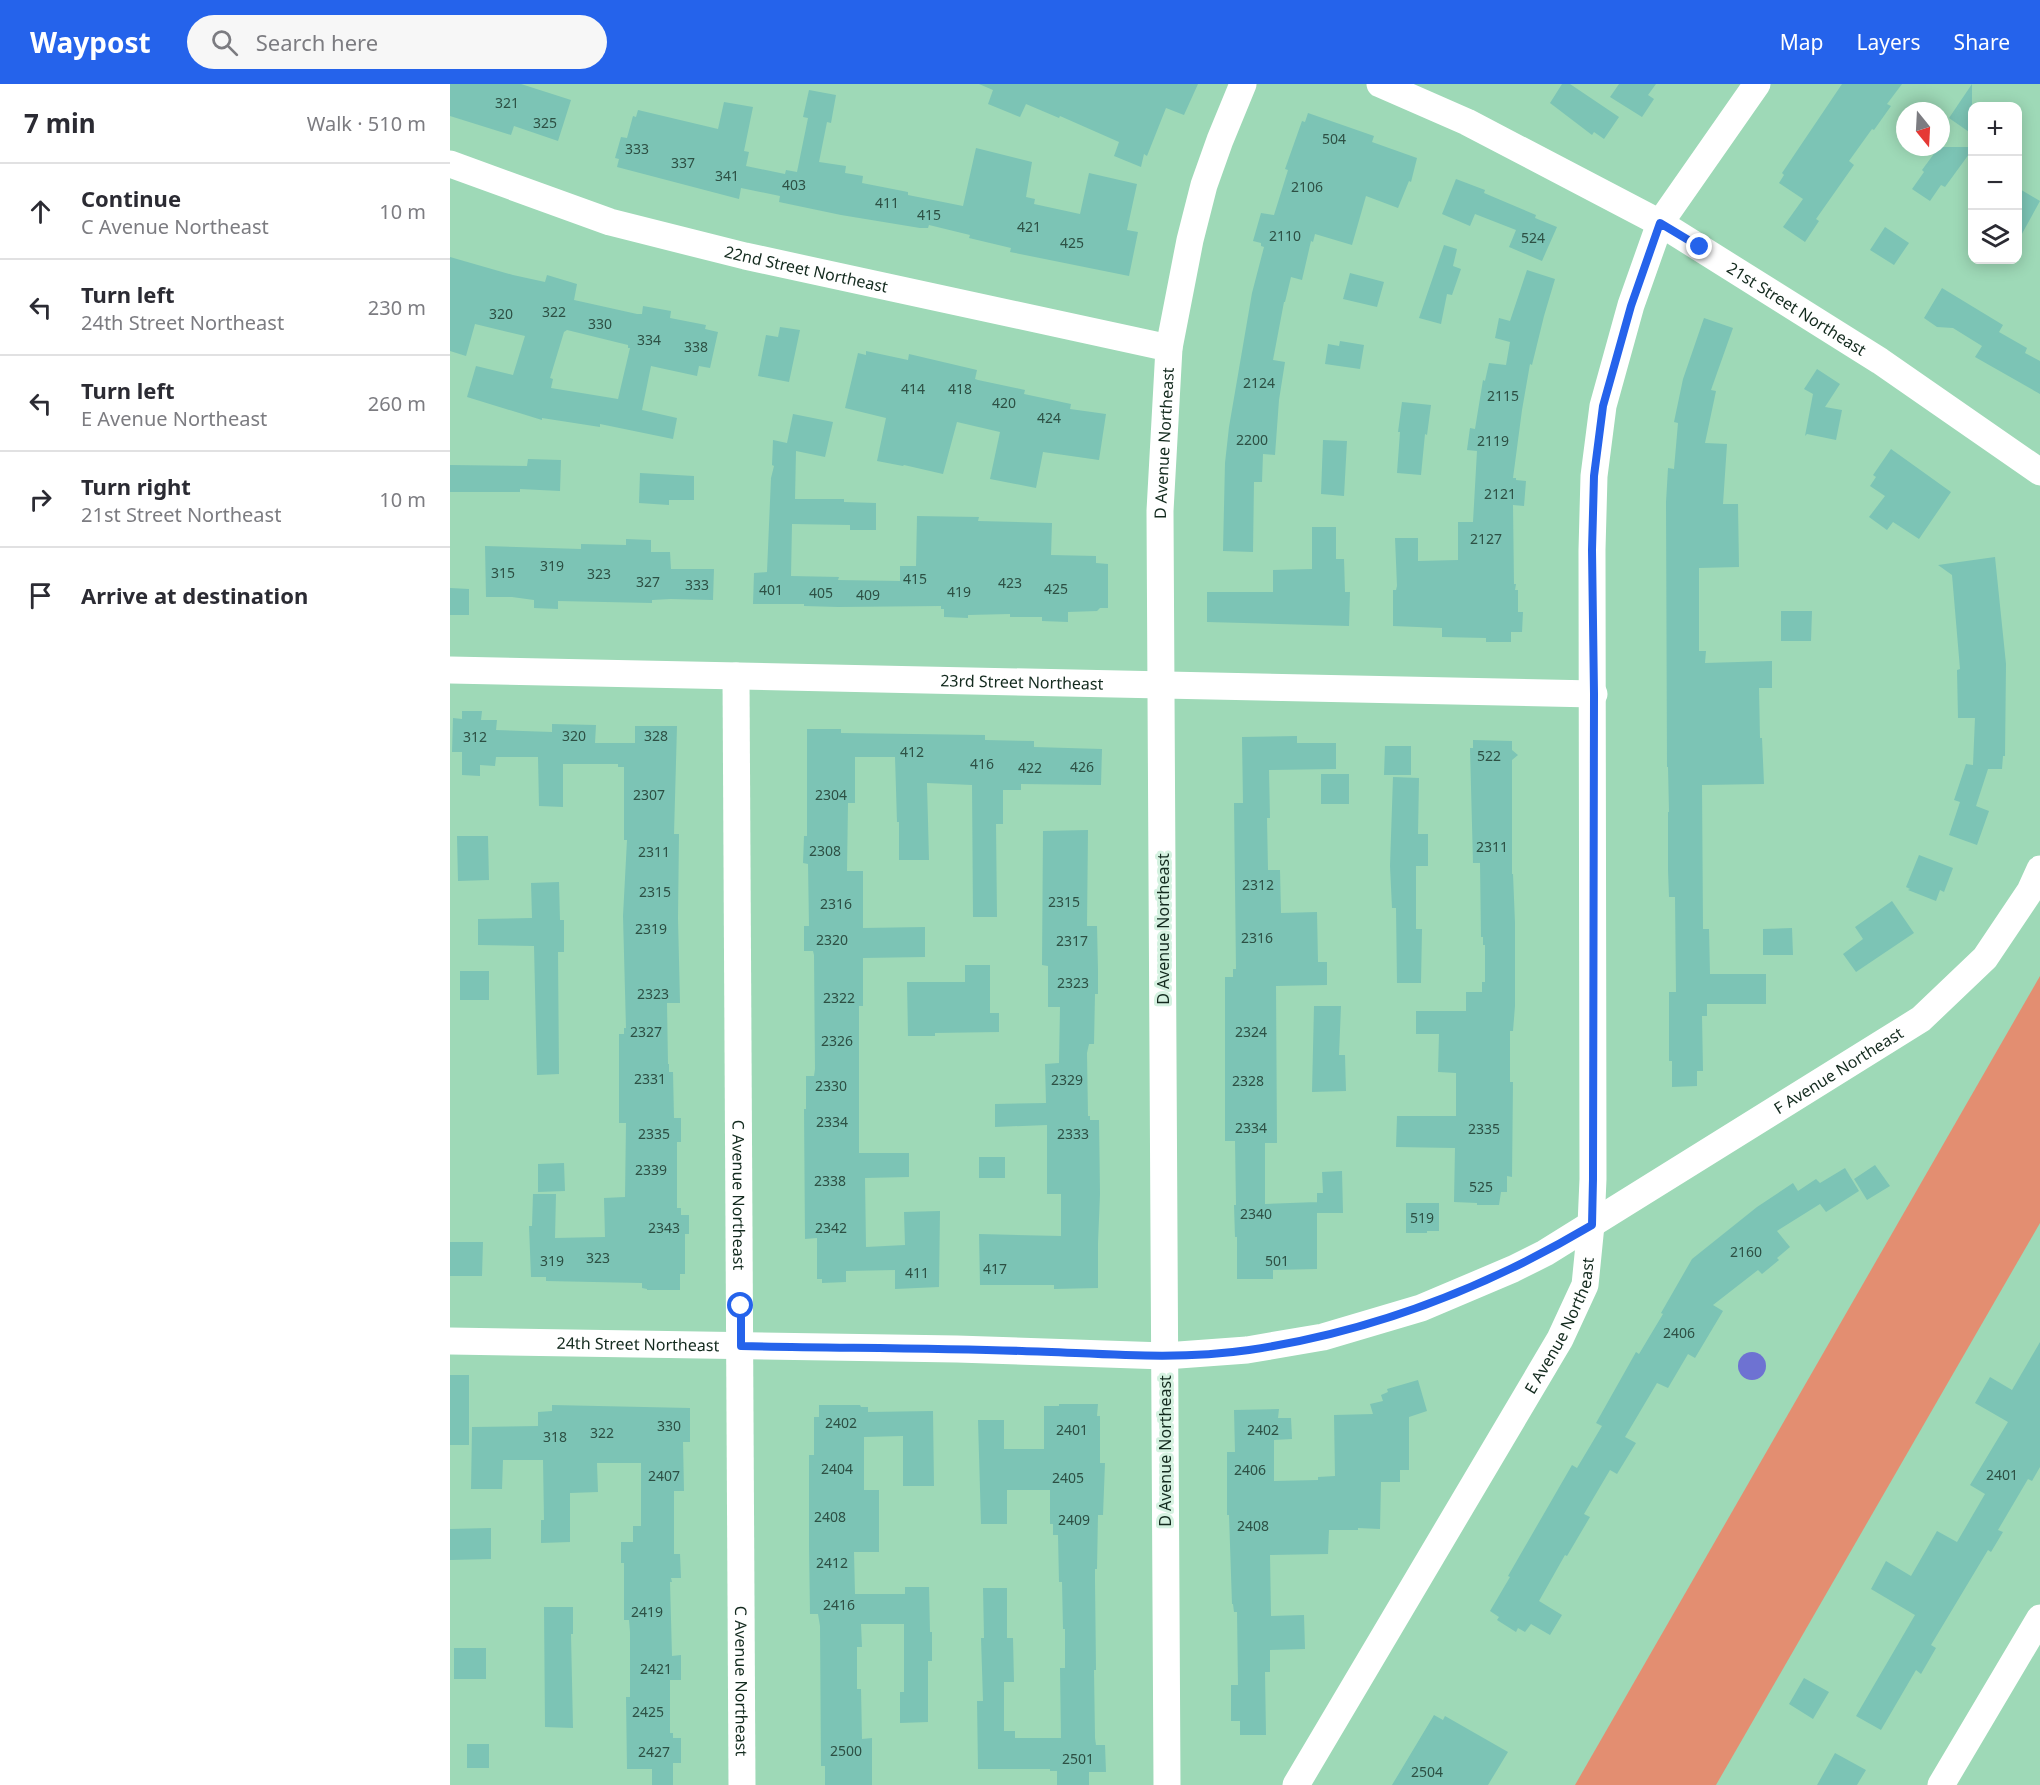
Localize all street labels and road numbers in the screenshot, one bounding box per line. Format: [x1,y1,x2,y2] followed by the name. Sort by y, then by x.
[722,240,890,298] street label: 22nd Street Northeast
[1723,257,1871,361] street label: 21st Street Northeast
[1149,366,1179,519] street label: D Avenue Northeast
[940,669,1104,695] street label: 23rd Street Northeast
[1152,853,1174,1005] street label: D Avenue Northeast
[1770,1022,1907,1119] street label: F Avenue Northeast
[727,1120,750,1270] street label: C Avenue Northeast
[1519,1256,1599,1398] street label: E Avenue Northeast
[556,1332,720,1356] street label: 24th Street Northeast
[1154,1375,1176,1527] street label: D Avenue Northeast
[730,1606,753,1756] street label: C Avenue Northeast

